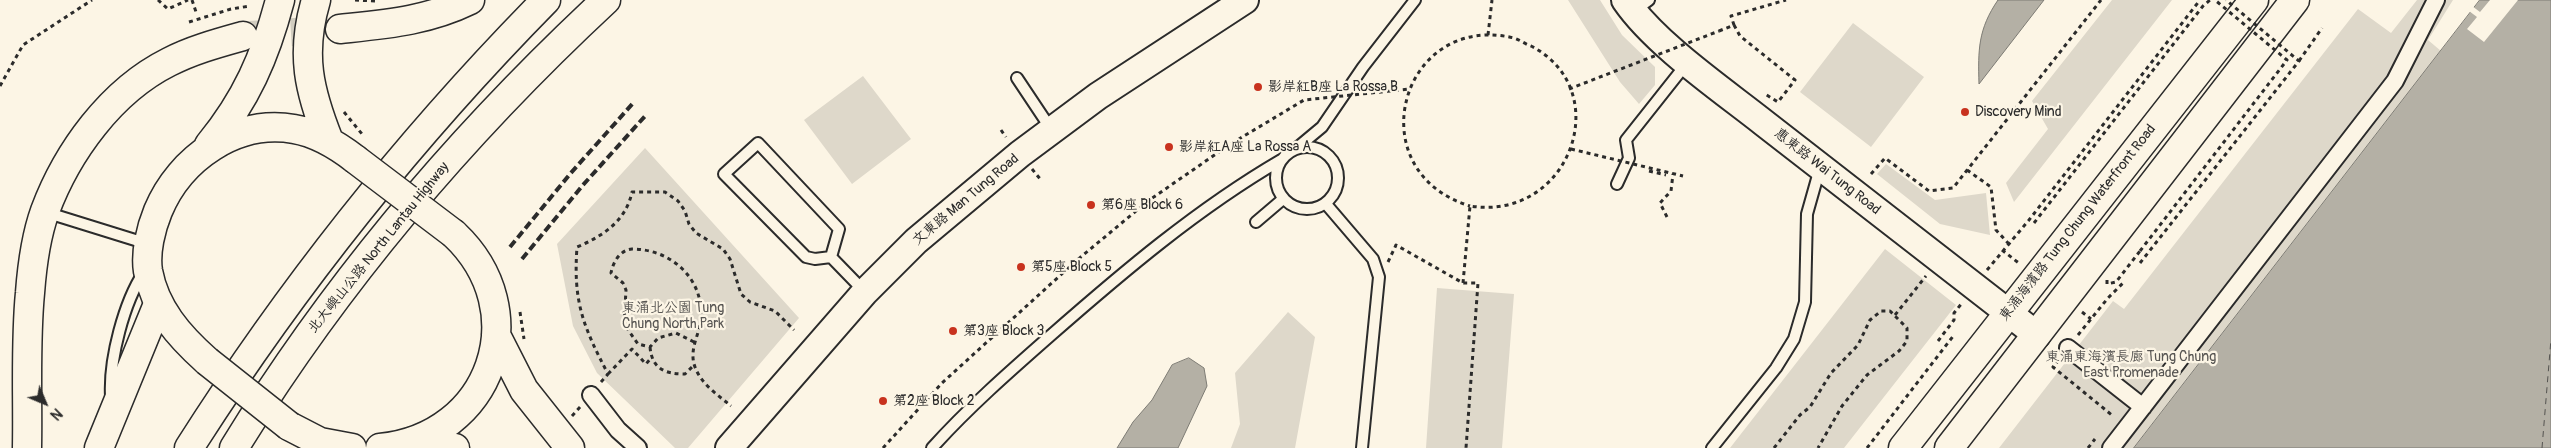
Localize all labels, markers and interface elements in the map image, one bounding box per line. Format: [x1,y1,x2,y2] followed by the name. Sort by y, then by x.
[1268,79,1398,95] place label: 影岸紅B座 La Rossa B
[1252,81,1264,93] marker: 影岸紅B座 La Rossa B
[1975,104,2062,120] place label: Discovery Mind
[1959,106,1971,118] marker: Discovery Mind
[1996,121,2160,325] street label: 東涌海濱路 Tung Chung Waterfront Road
[1770,125,1884,219] street label: 惠東路 Wai Tung Road
[1179,139,1311,155] place label: 影岸紅A座 La Rossa A
[1163,141,1175,153] marker: 影岸紅A座 La Rossa A
[909,151,1023,249] street label: 文東路 Man Tung Road
[305,159,453,337] street label: 北大嶼山公路 North Lantau Highway
[1101,197,1183,213] place label: 第6座 Block 6
[1085,199,1097,211] marker: 第6座 Block 6
[1031,259,1112,275] place label: 第5座 Block 5
[1015,261,1027,273] marker: 第5座 Block 5
[622,300,724,332] park label: 東涌北公園 Tung Chung North Park
[963,323,1044,339] place label: 第3座 Block 3
[947,325,959,337] marker: 第3座 Block 3
[2046,349,2216,382] park label: 東涌東海濱長廊 Tung Chung East Promenade
[20,378,70,428] north arrow
[893,393,974,409] place label: 第2座 Block 2
[877,395,889,407] marker: 第2座 Block 2
[47,405,65,423] text: N

